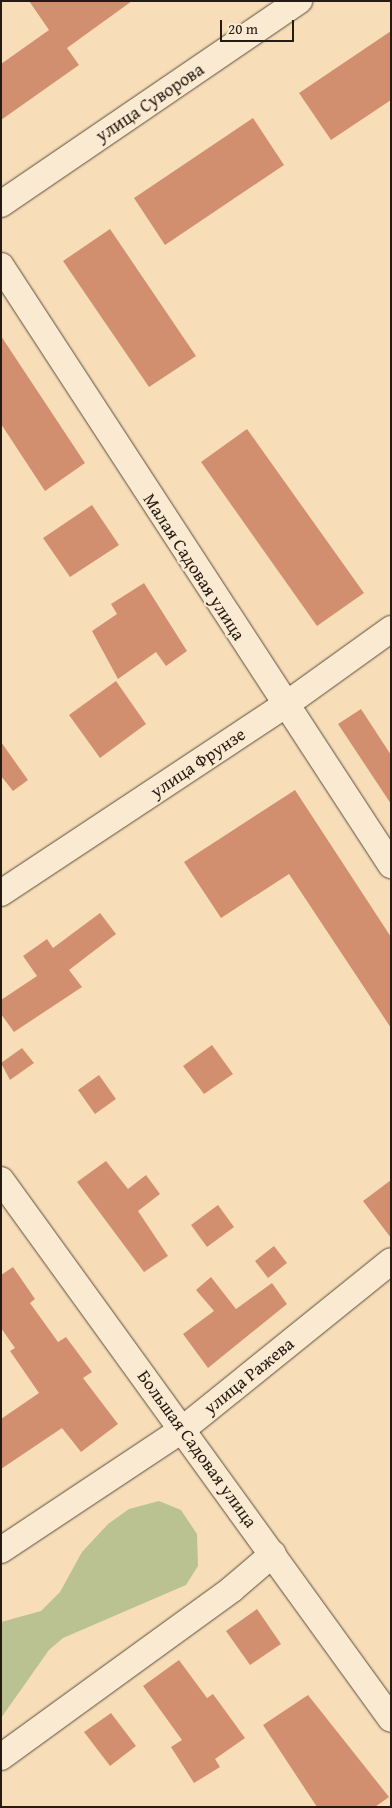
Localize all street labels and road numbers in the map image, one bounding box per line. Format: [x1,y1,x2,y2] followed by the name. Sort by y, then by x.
[92,59,208,147] street label: улица Суворова
[138,490,250,644] street label: Малая Садовая улица
[146,723,250,803] street label: улица Фрунзе
[200,1333,298,1419] street label: улица Ражева
[133,1366,261,1532] street label: Большая Садовая улица

